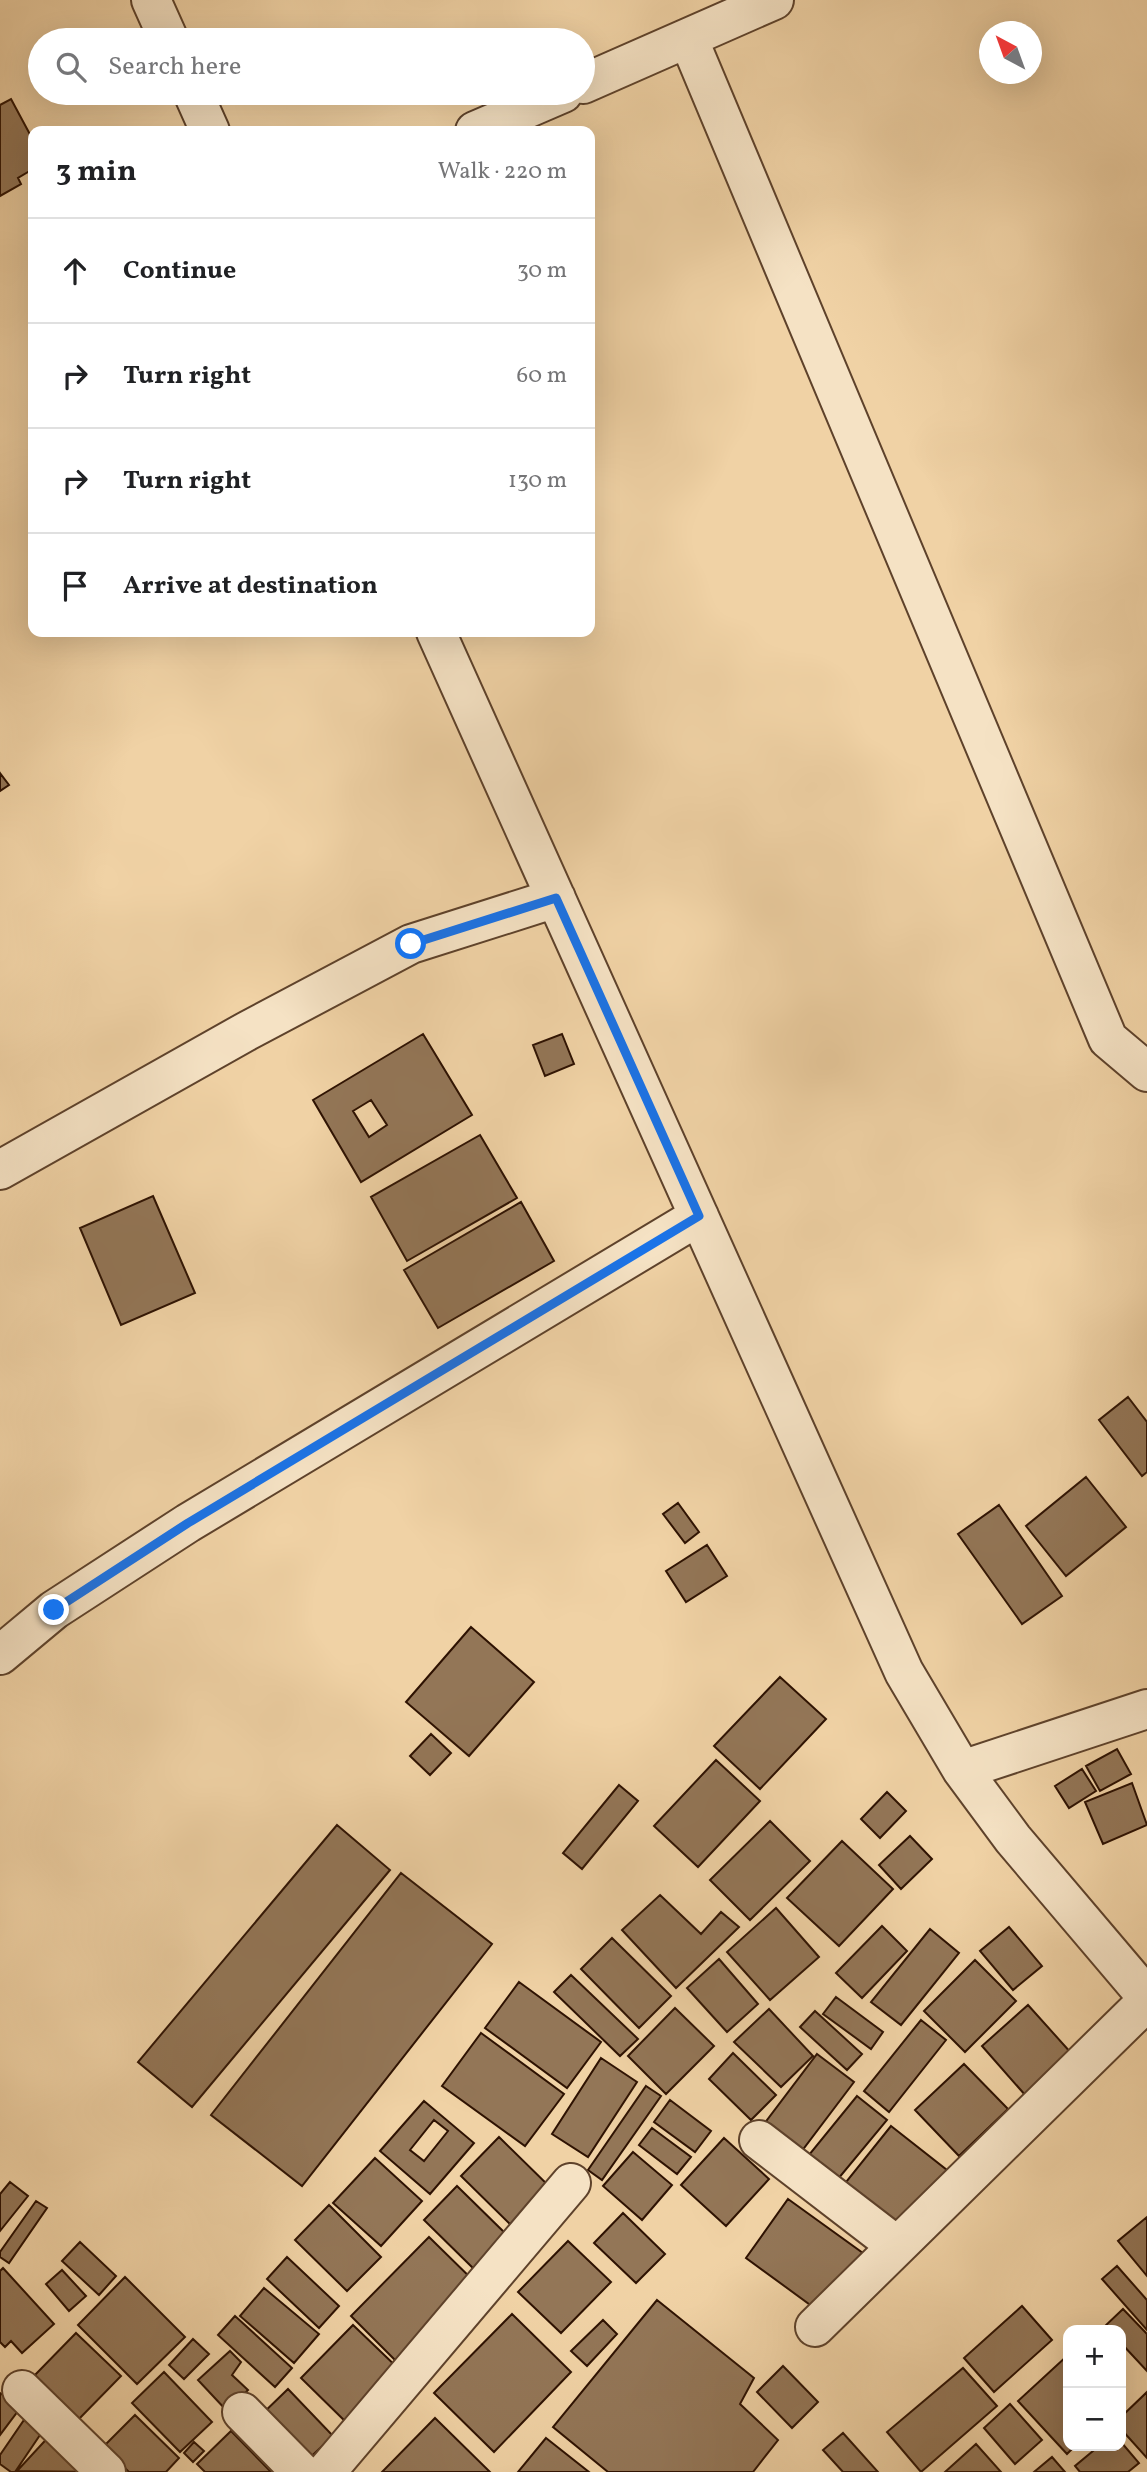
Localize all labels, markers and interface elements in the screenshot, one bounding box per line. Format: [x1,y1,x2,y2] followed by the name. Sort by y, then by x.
[979,21,1042,84] north arrow
[28,28,595,105] search box
[52,48,90,86] icon: search
[108,49,241,85] text: Search here
[56,151,137,193] text: 3 min
[438,156,567,188] text: Walk · 220 m
[56,252,94,290] icon: ahead
[123,253,236,289] text: Continue
[517,255,567,287] text: 30 m
[56,357,94,395] icon: right
[123,358,251,394] text: Turn right
[517,360,567,392] text: 60 m
[56,462,94,500] icon: right
[123,463,251,499] text: Turn right
[508,465,567,497] text: 130 m
[56,567,94,605] icon: arrive
[123,568,378,604] text: Arrive at destination
[395,928,426,959] route start
[38,1594,69,1625] route end
[1063,2325,1126,2451] map controls
[1063,2325,1126,2388] button: +
[1063,2388,1126,2451] button: −

